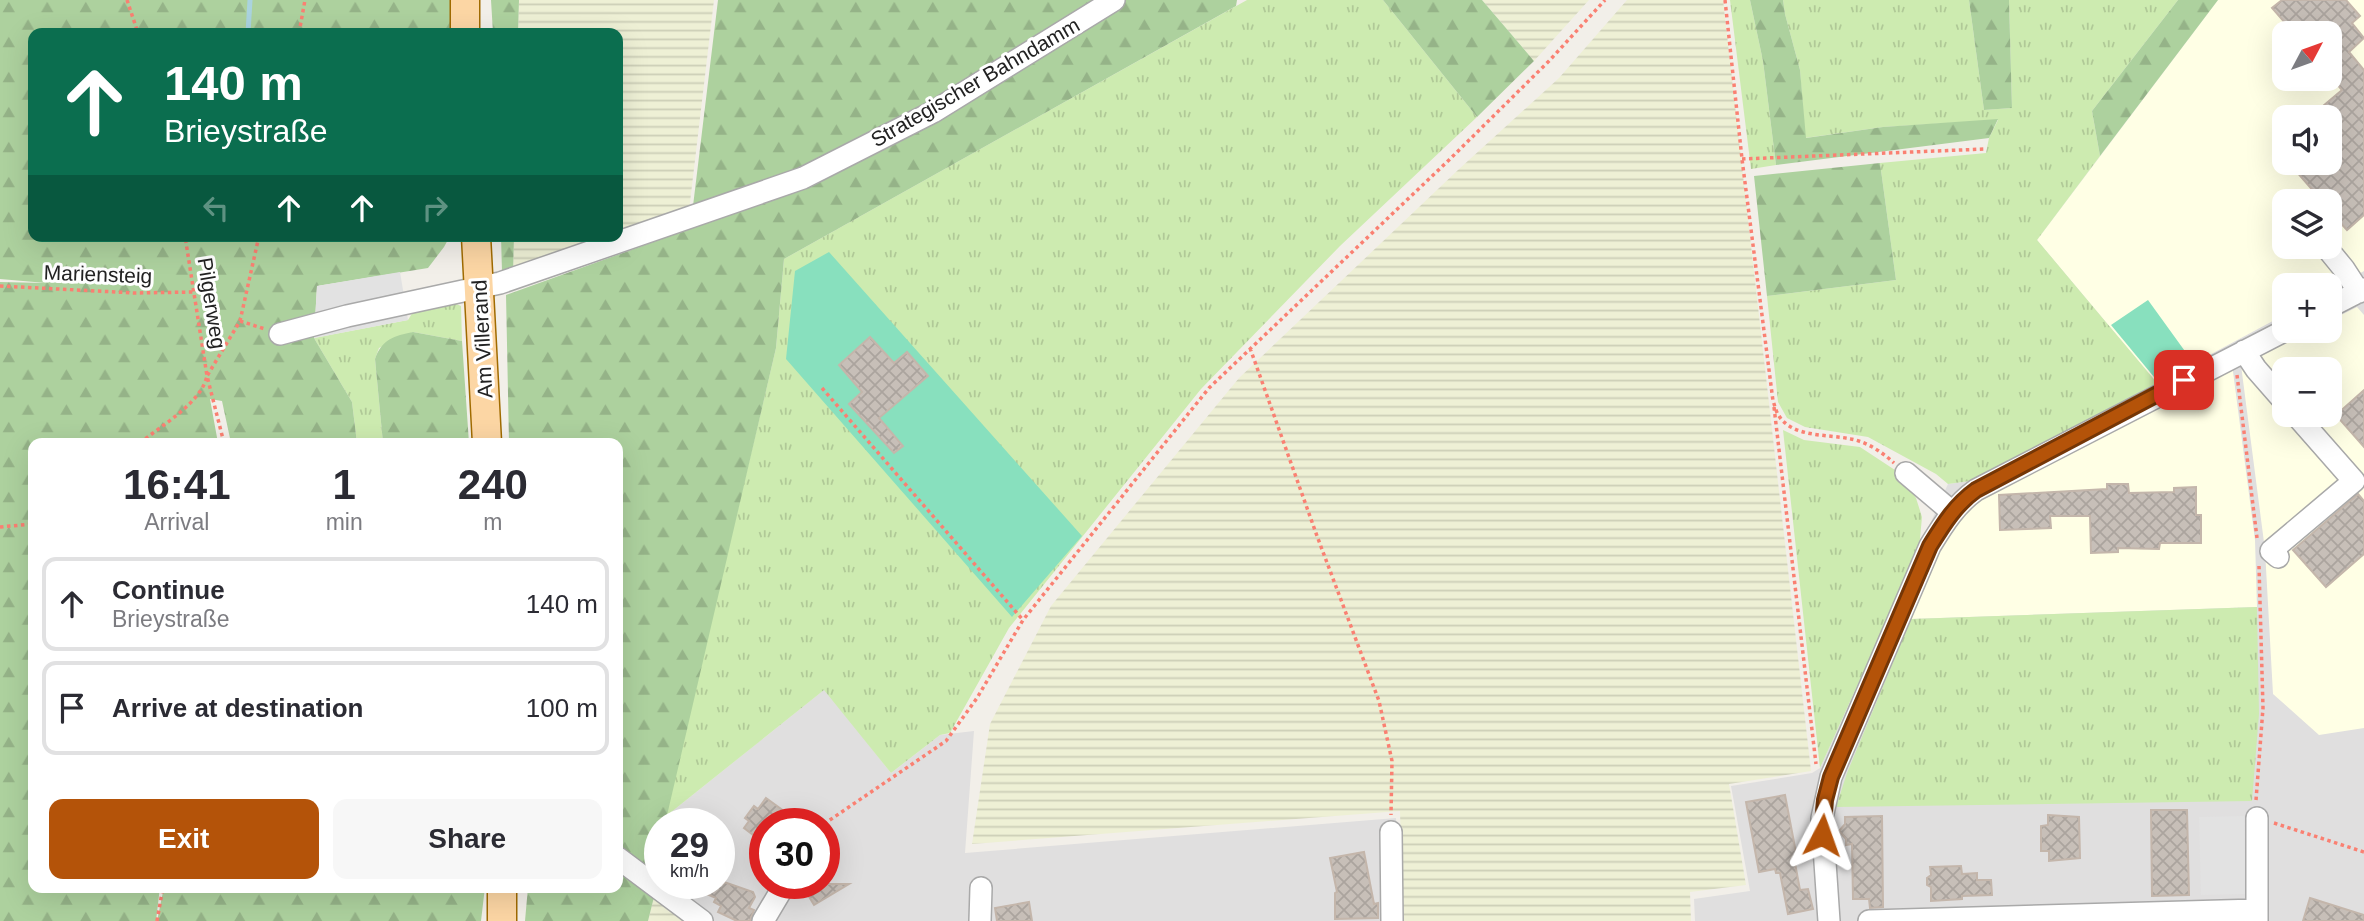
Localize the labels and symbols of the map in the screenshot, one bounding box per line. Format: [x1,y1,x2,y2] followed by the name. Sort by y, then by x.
[867,13,1083,151] street label: Strategischer Bahndamm
[2272,21,2342,91] north arrow
[193,256,231,350] street label: Pilgerweg
[43,261,153,287] street label: Mariensteig
[467,279,497,399] street label: Am Villerand
[2154,350,2214,410] pin
[1785,798,1859,872] position arrow
[749,808,840,899] speed limit sign: 30

